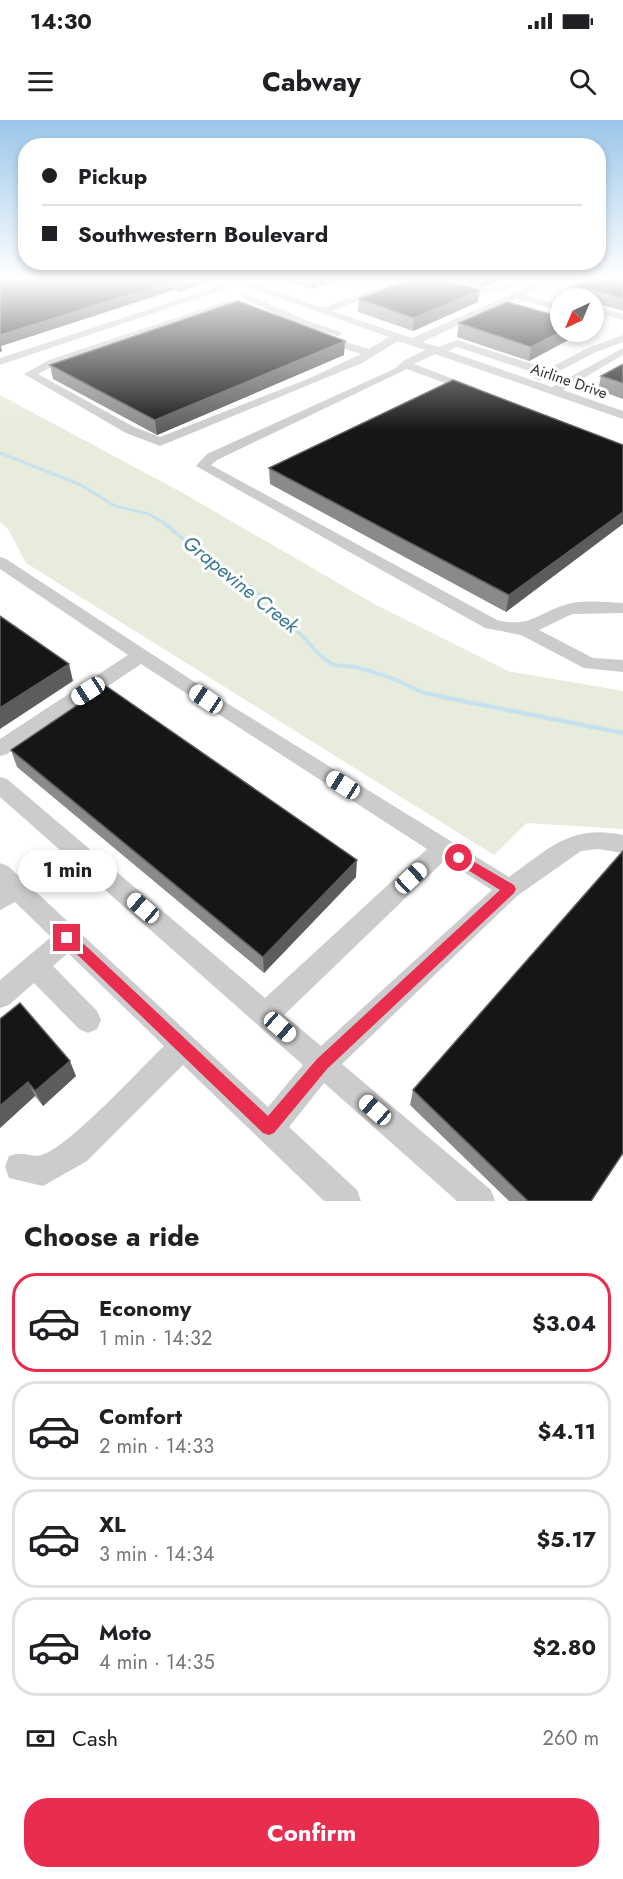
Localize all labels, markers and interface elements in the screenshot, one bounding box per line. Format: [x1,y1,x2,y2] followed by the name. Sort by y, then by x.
[30,5,92,37] text: 14:30
[262,62,361,101] text: Cabway
[24,65,57,98] icon: menu
[566,65,599,98] icon: search
[78,160,147,192] text: Pickup
[78,218,328,250] text: Southwestern Boulevard
[550,288,604,342] north arrow
[550,288,604,342] map controls
[528,358,611,404] street label: Airline Drive
[177,529,306,641] water label: Grapevine Creek
[68,674,108,708] car
[186,681,226,717] car
[323,768,363,802] car
[445,844,472,871] route start
[17,851,116,893] callout: 1 min
[43,856,92,885] text: 1 min
[392,859,430,897] car
[124,889,162,927] car
[53,924,80,951] route end
[261,1008,299,1046] car
[356,1091,394,1129] car
[24,1217,199,1256] text: Choose a ride
[99,1292,191,1324] text: Economy
[27,1296,81,1350] icon: car
[532,1307,596,1339] text: $3.04
[99,1324,212,1353] text: 1 min · 14:32
[99,1400,182,1432] text: Comfort
[27,1404,81,1458] icon: car
[537,1415,596,1447] text: $4.11
[99,1432,214,1461] text: 2 min · 14:33
[99,1508,126,1540] text: XL
[27,1512,81,1566] icon: car
[537,1523,596,1555] text: $5.17
[99,1540,214,1569] text: 3 min · 14:34
[99,1616,152,1648] text: Moto
[27,1620,81,1674] icon: car
[532,1631,596,1663] text: $2.80
[99,1648,215,1677] text: 4 min · 14:35
[24,1722,57,1755] icon: cash
[72,1722,118,1754] text: Cash
[543,1724,599,1753] text: 260 m
[24,1798,599,1867] button: Confirm

